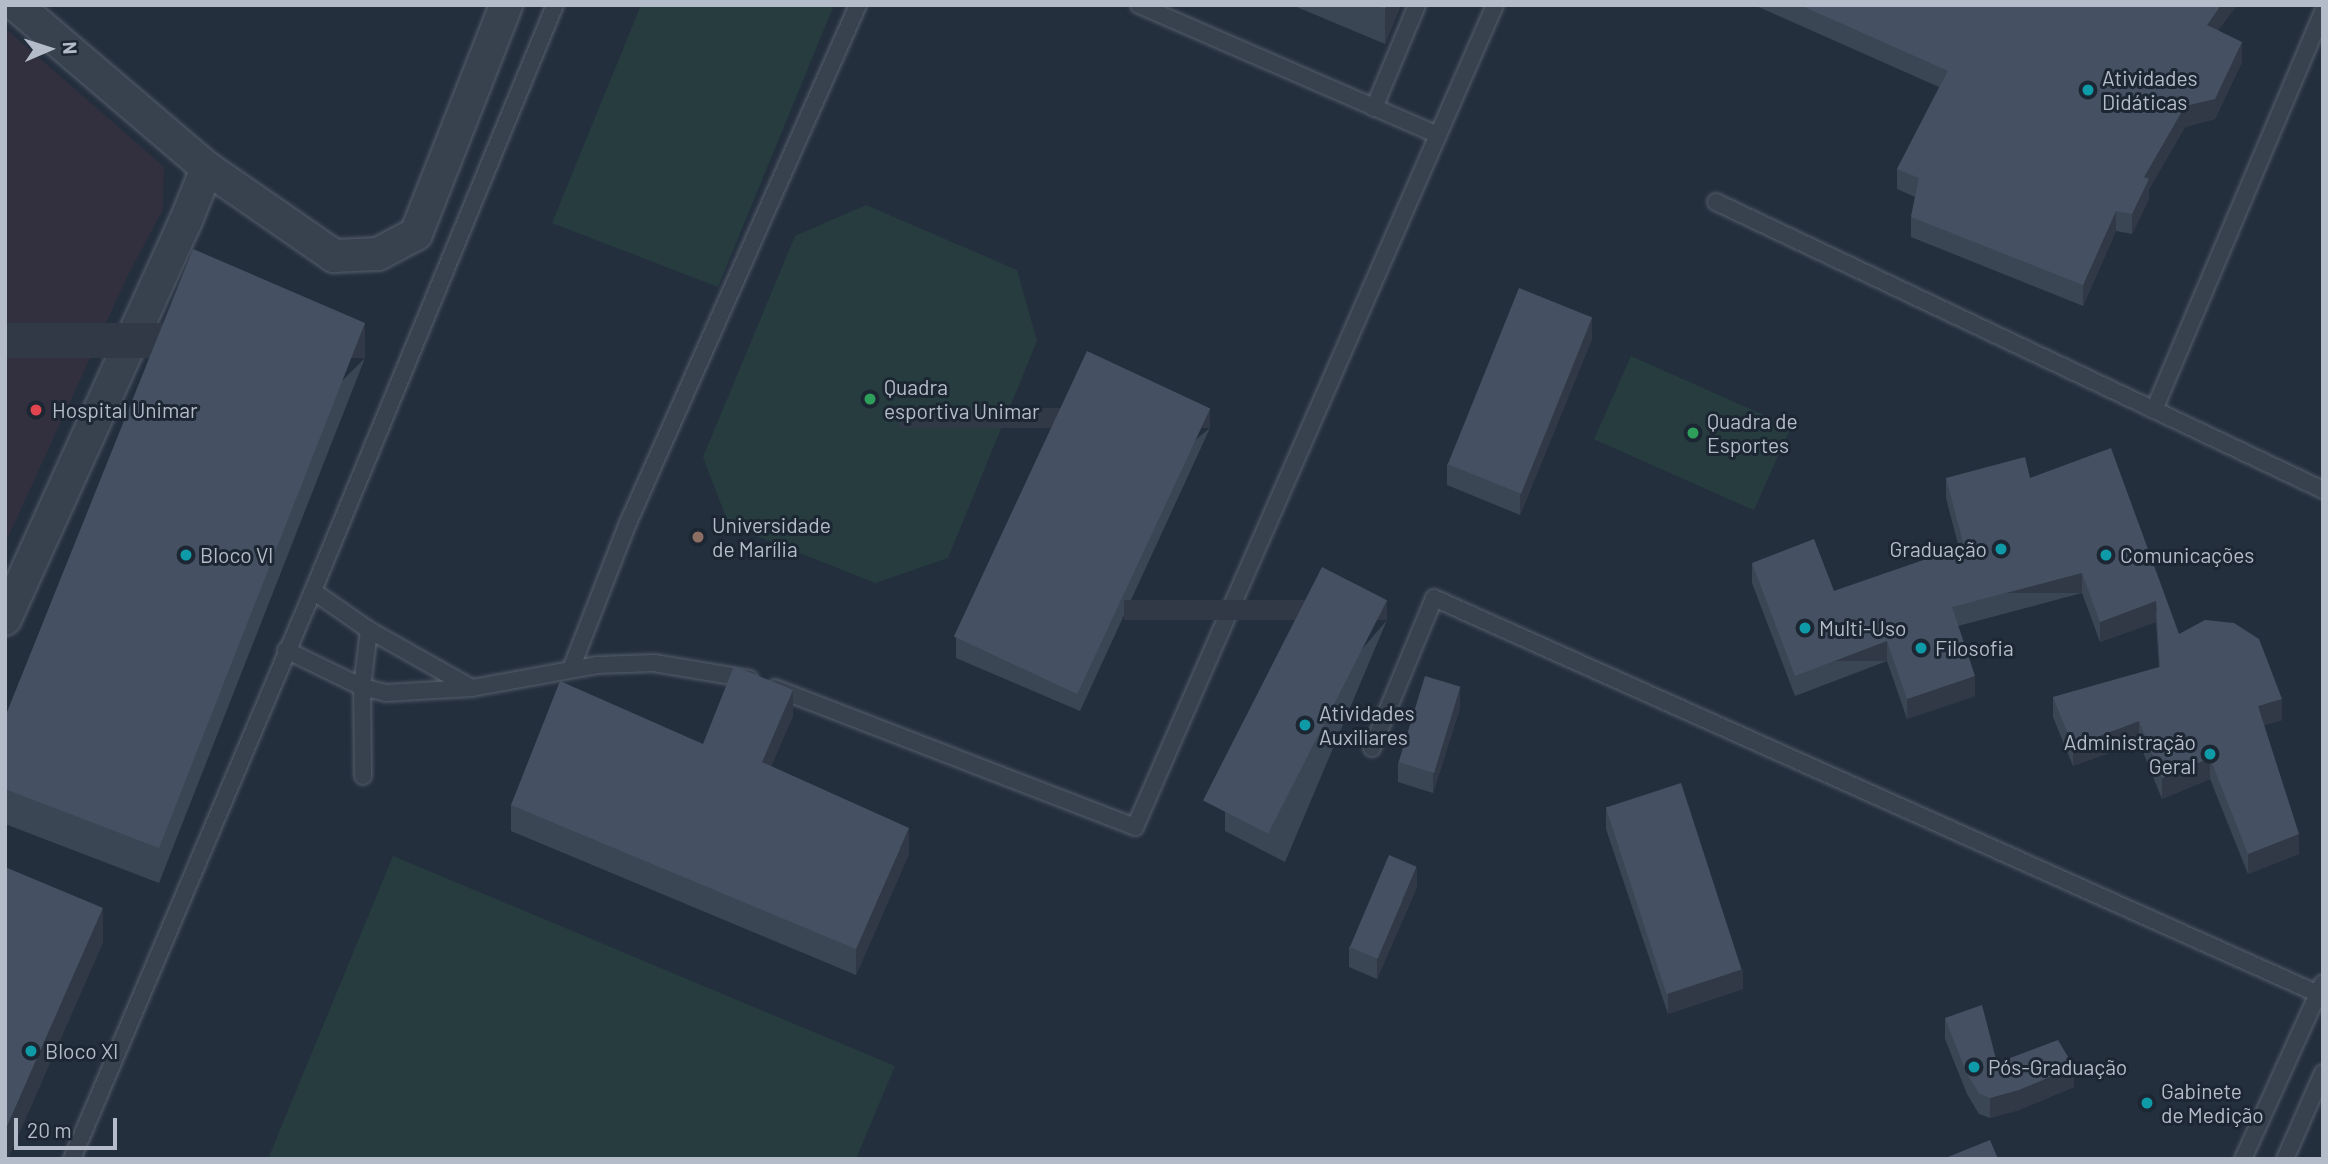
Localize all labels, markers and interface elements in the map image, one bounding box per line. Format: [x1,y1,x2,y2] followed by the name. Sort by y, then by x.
[14,14,84,84] north arrow
[59,41,82,55] text: N
[2102,65,2198,115] place label: Atividades Didáticas
[2080,82,2096,98] marker: Atividades Didáticas
[884,374,1040,424] place label: Quadra esportiva Unimar
[862,391,878,407] marker: Quadra esportiva Unimar
[52,397,198,423] place label: Hospital Unimar
[26,400,46,420] marker: Hospital Unimar
[1707,408,1798,458] place label: Quadra de Esportes
[1685,425,1701,441] marker: Quadra de Esportes
[712,512,831,562] place label: Universidade de Marília
[690,529,706,545] marker: Universidade de Marília
[1889,536,1987,562] place label: Graduação
[1993,541,2009,557] marker: Graduação
[200,542,273,568] place label: Bloco Vl
[2120,542,2254,568] place label: Comunicações
[178,547,194,563] marker: Bloco Vl
[2098,547,2114,563] marker: Comunicações
[1819,615,1907,641] place label: Multi-Uso
[1797,620,1813,636] marker: Multi-Uso
[1935,635,2014,661] place label: Filosofia
[1913,640,1929,656] marker: Filosofia
[1319,700,1415,750] place label: Atividades Auxiliares
[1297,717,1313,733] marker: Atividades Auxiliares
[2064,729,2196,779] place label: Administração Geral
[2202,746,2218,762] marker: Administração Geral
[45,1038,118,1064] place label: Bloco Xl
[23,1043,39,1059] marker: Bloco Xl
[1988,1054,2127,1080] place label: Pós-Graduação
[1966,1059,1982,1075] marker: Pós-Graduação
[2161,1078,2264,1128] place label: Gabinete de Medição
[2139,1095,2155,1111] marker: Gabinete de Medição
[18,1104,121,1148] scale bar
[27,1117,72,1142] text: 20 m

